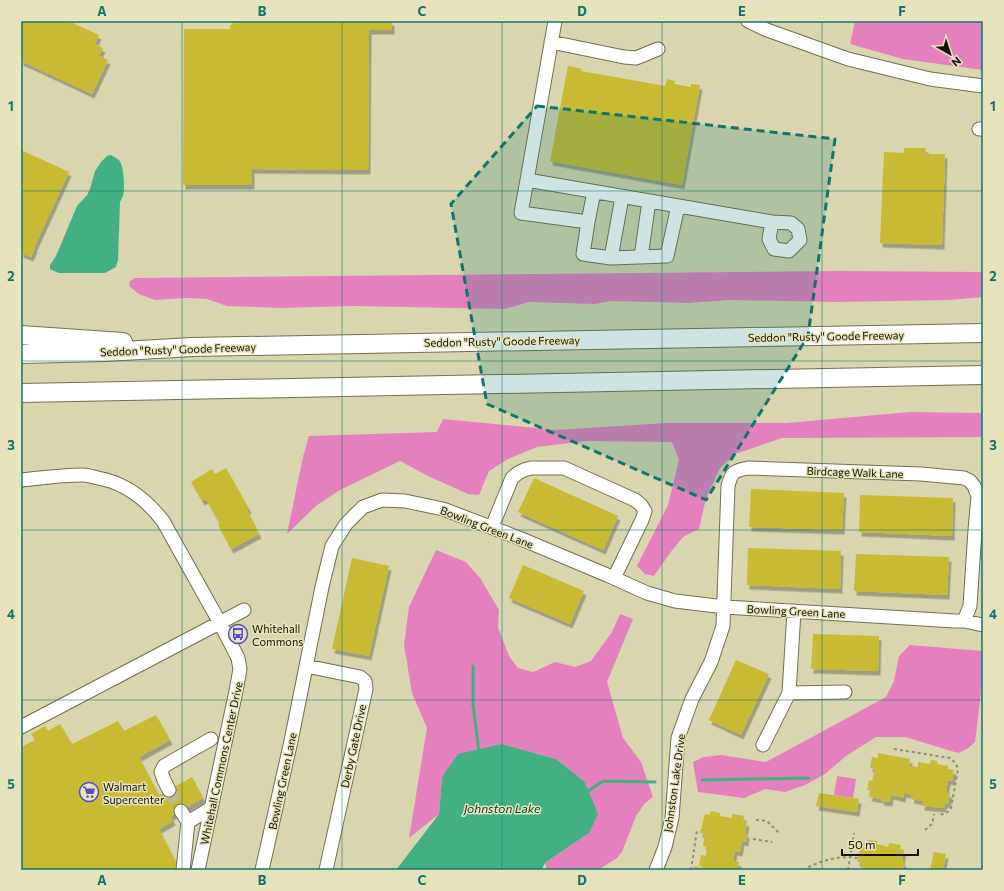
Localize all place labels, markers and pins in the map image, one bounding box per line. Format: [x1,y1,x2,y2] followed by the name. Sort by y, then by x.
[252,622,303,648] place label: Whitehall Commons
[227,623,249,645] bus stop icon: Whitehall Commons
[103,780,165,806] place label: Walmart Supercenter
[78,781,100,803] supermarket icon: Walmart Supercenter

